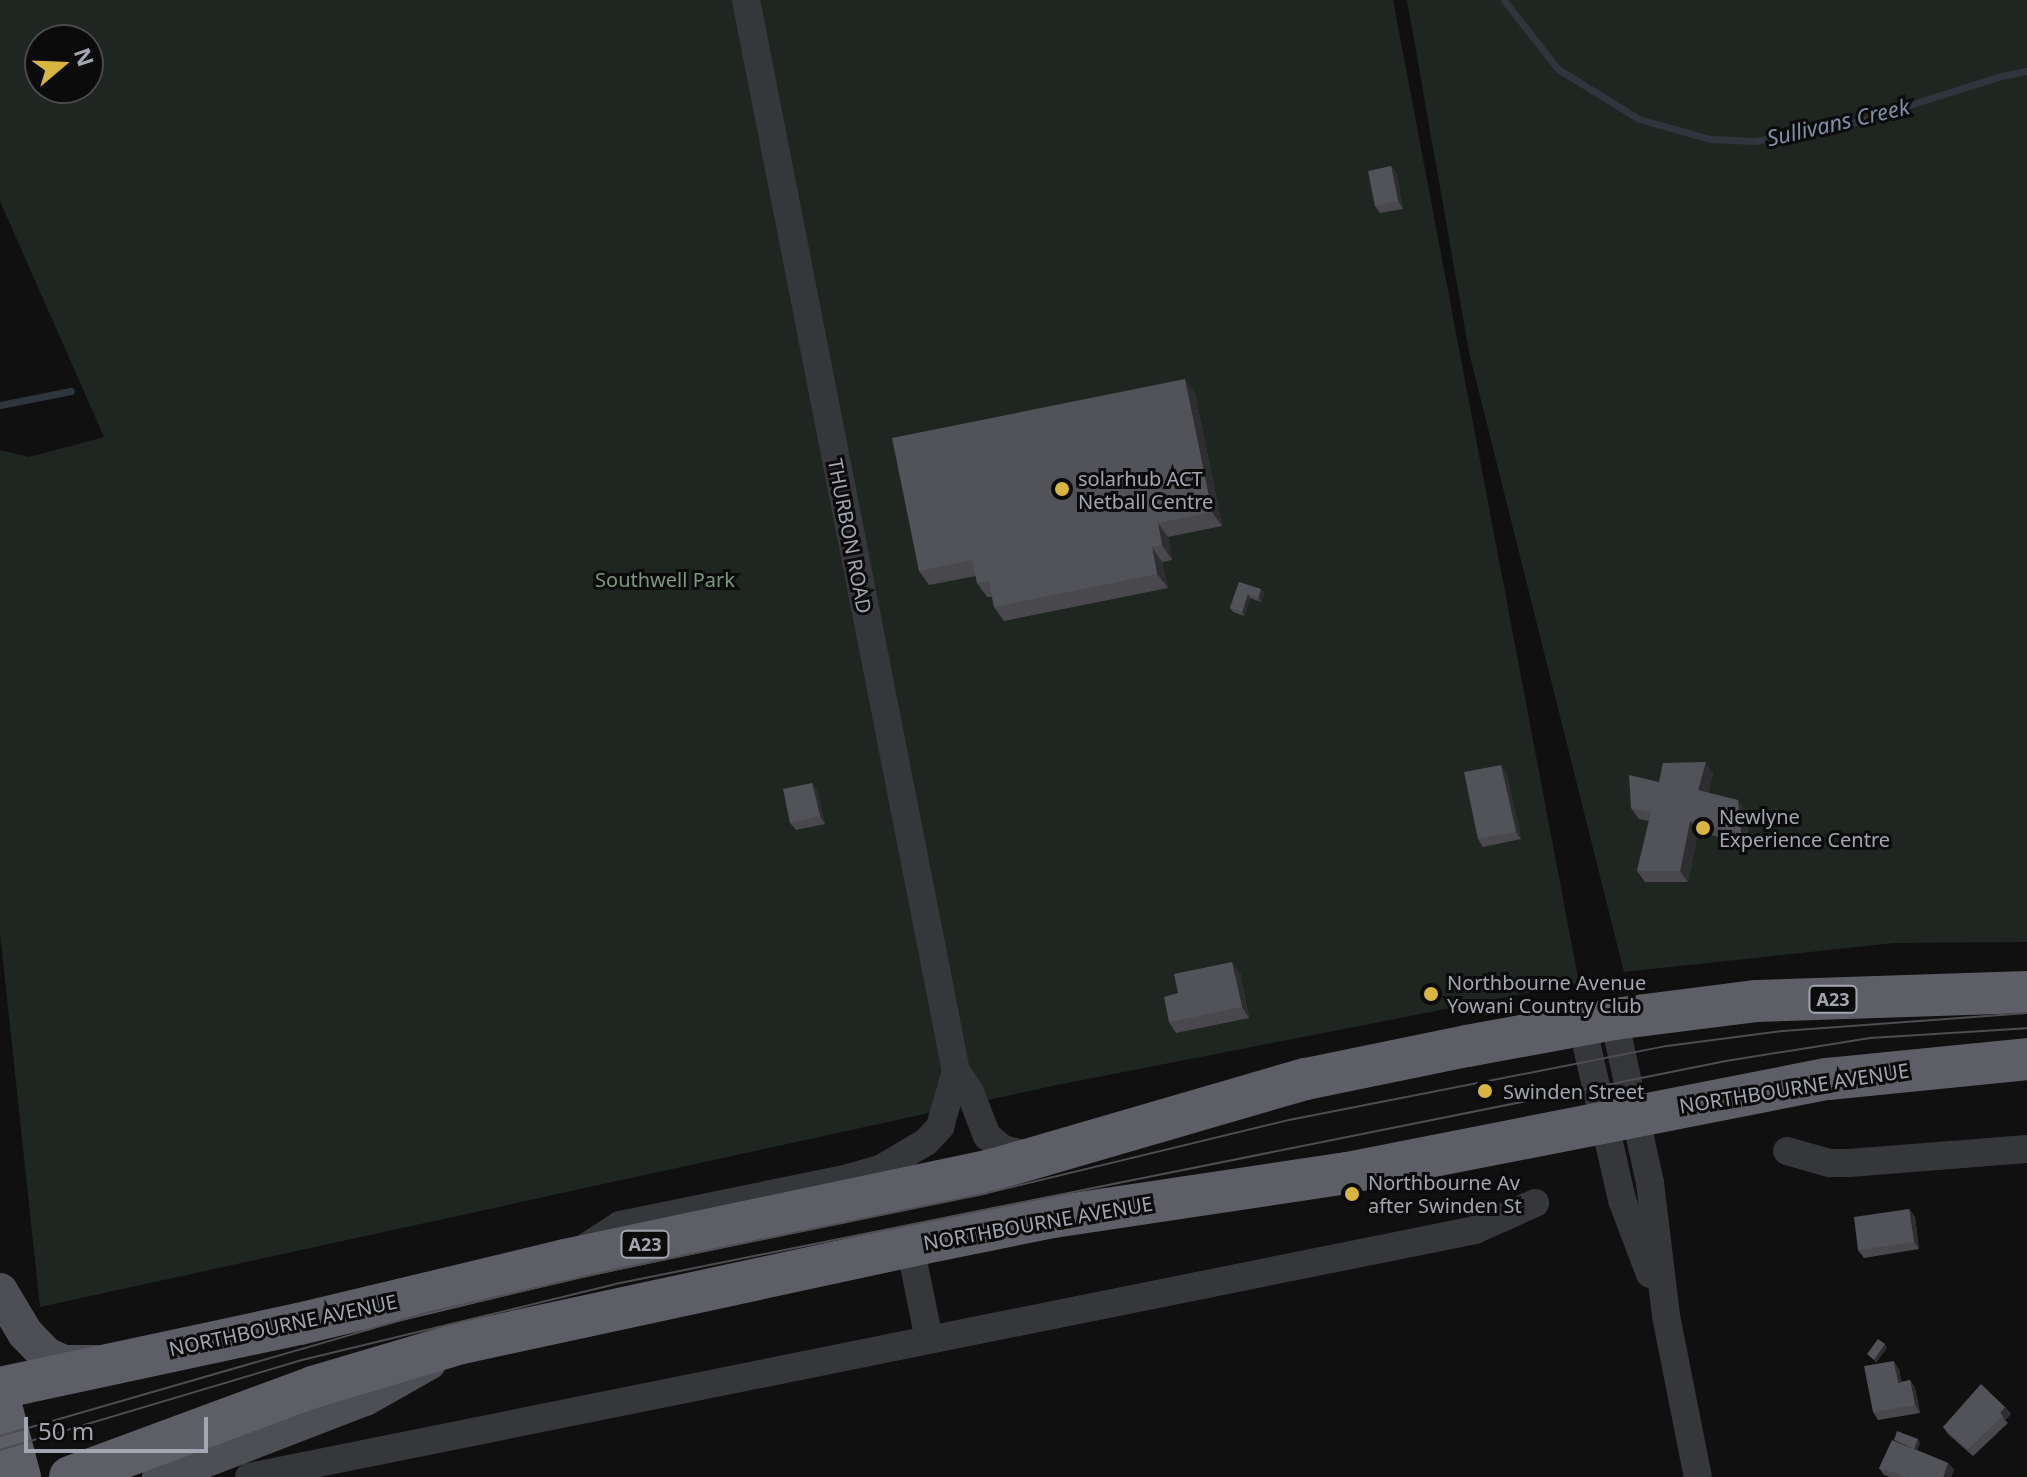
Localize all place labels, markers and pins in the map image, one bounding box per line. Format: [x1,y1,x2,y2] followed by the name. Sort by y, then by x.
[1078,466,1213,513] place label: solarhub ACT Netball Centre
[1053,480,1071,498] marker: solarhub ACT Netball Centre
[1719,804,1890,851] place label: Newlyne Experience Centre
[1694,819,1712,837] marker: Newlyne Experience Centre
[1447,970,1646,1017] place label: Northbourne Avenue Yowani Country Club
[1422,985,1440,1003] marker: Northbourne Avenue Yowani Country Club
[1503,1079,1644,1103] place label: Swinden Street
[1474,1080,1496,1102] marker: Swinden Street
[1368,1170,1522,1217] place label: Northbourne Av after Swinden St
[1343,1185,1361,1203] marker: Northbourne Av after Swinden St

